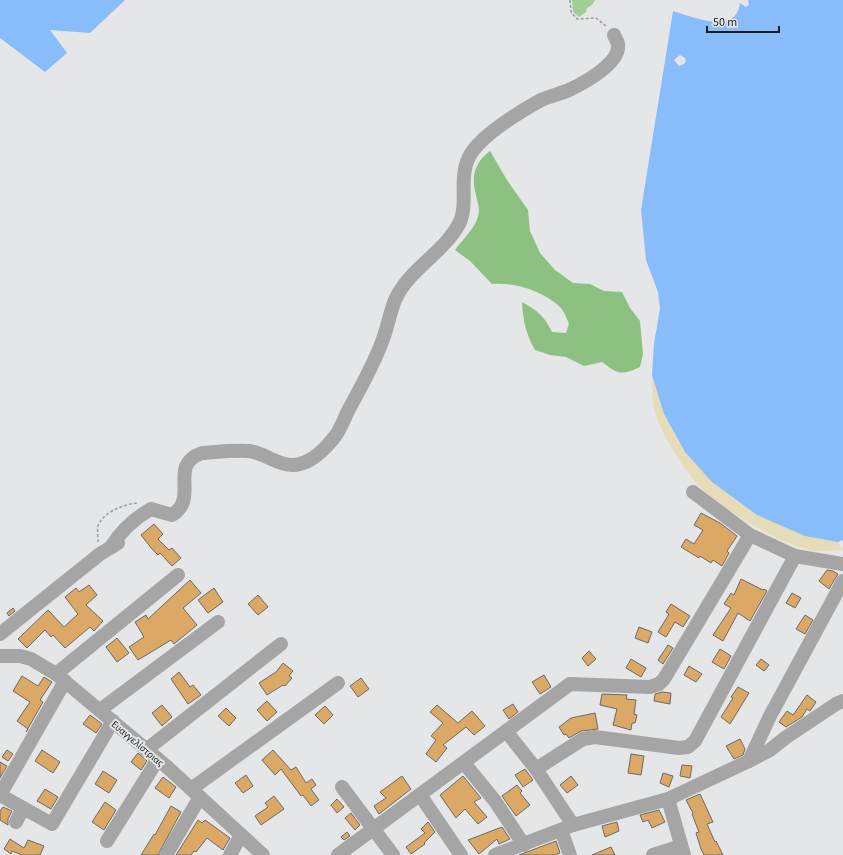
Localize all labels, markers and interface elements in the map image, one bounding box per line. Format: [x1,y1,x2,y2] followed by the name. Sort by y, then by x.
[707,8,779,34] scale bar
[713,14,737,31] text: 50 m
[108,718,167,770] street label: Ευαγγελίστριας

